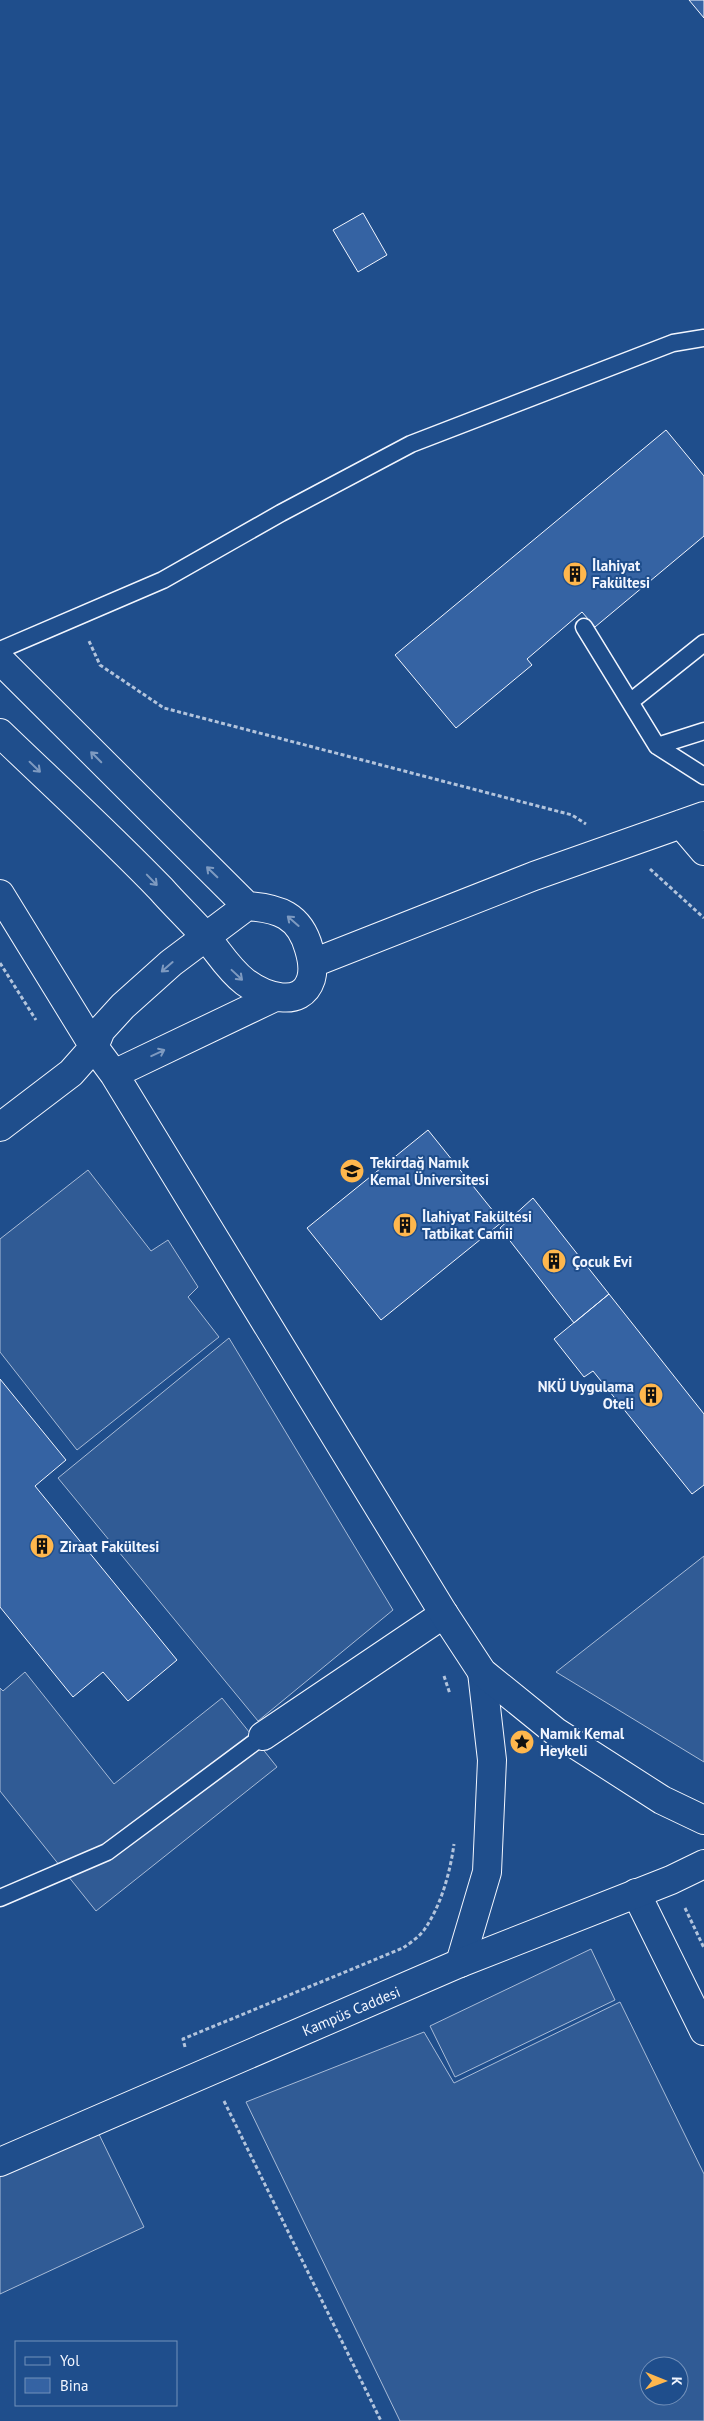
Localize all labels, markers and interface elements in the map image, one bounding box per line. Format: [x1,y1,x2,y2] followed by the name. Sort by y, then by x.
[592,556,650,592] place label: İlahiyat Fakültesi
[562,561,588,587] building icon: İlahiyat Fakültesi
[91,752,103,764] one-way arrow
[29,761,41,773] one-way arrow
[205,866,218,878] one-way arrow
[146,874,158,886] one-way arrow
[286,915,299,926] one-way arrow
[161,961,174,972] one-way arrow
[230,969,243,981] one-way arrow
[151,1048,166,1058] one-way arrow
[370,1153,489,1189] place label: Tekirdağ Namık Kemal Üniversitesi
[339,1158,365,1184] school or university icon: Tekirdağ Namık Kemal Üniversitesi
[422,1207,532,1243] place label: İlahiyat Fakültesi Tatbikat Camii
[392,1212,418,1238] building icon: İlahiyat Fakültesi Tatbikat Camii
[541,1248,567,1274] building icon: Çocuk Evi
[572,1252,632,1271] place label: Çocuk Evi
[538,1377,634,1413] place label: NKÜ Uygulama Oteli
[638,1382,664,1408] building icon: NKÜ Uygulama Oteli
[29,1533,55,1559] building icon: Ziraat Fakültesi
[60,1537,159,1556] place label: Ziraat Fakültesi
[540,1724,625,1760] place label: Namık Kemal Heykeli
[509,1729,535,1755] place icon: Namık Kemal Heykeli
[299,1982,403,2040] street label: Kampüs Caddesi
[15,2341,178,2406] legend
[60,2351,80,2370] text: Yol
[639,2356,689,2406] north arrow
[60,2376,88,2395] text: Bina
[668,2377,686,2386] text: K

